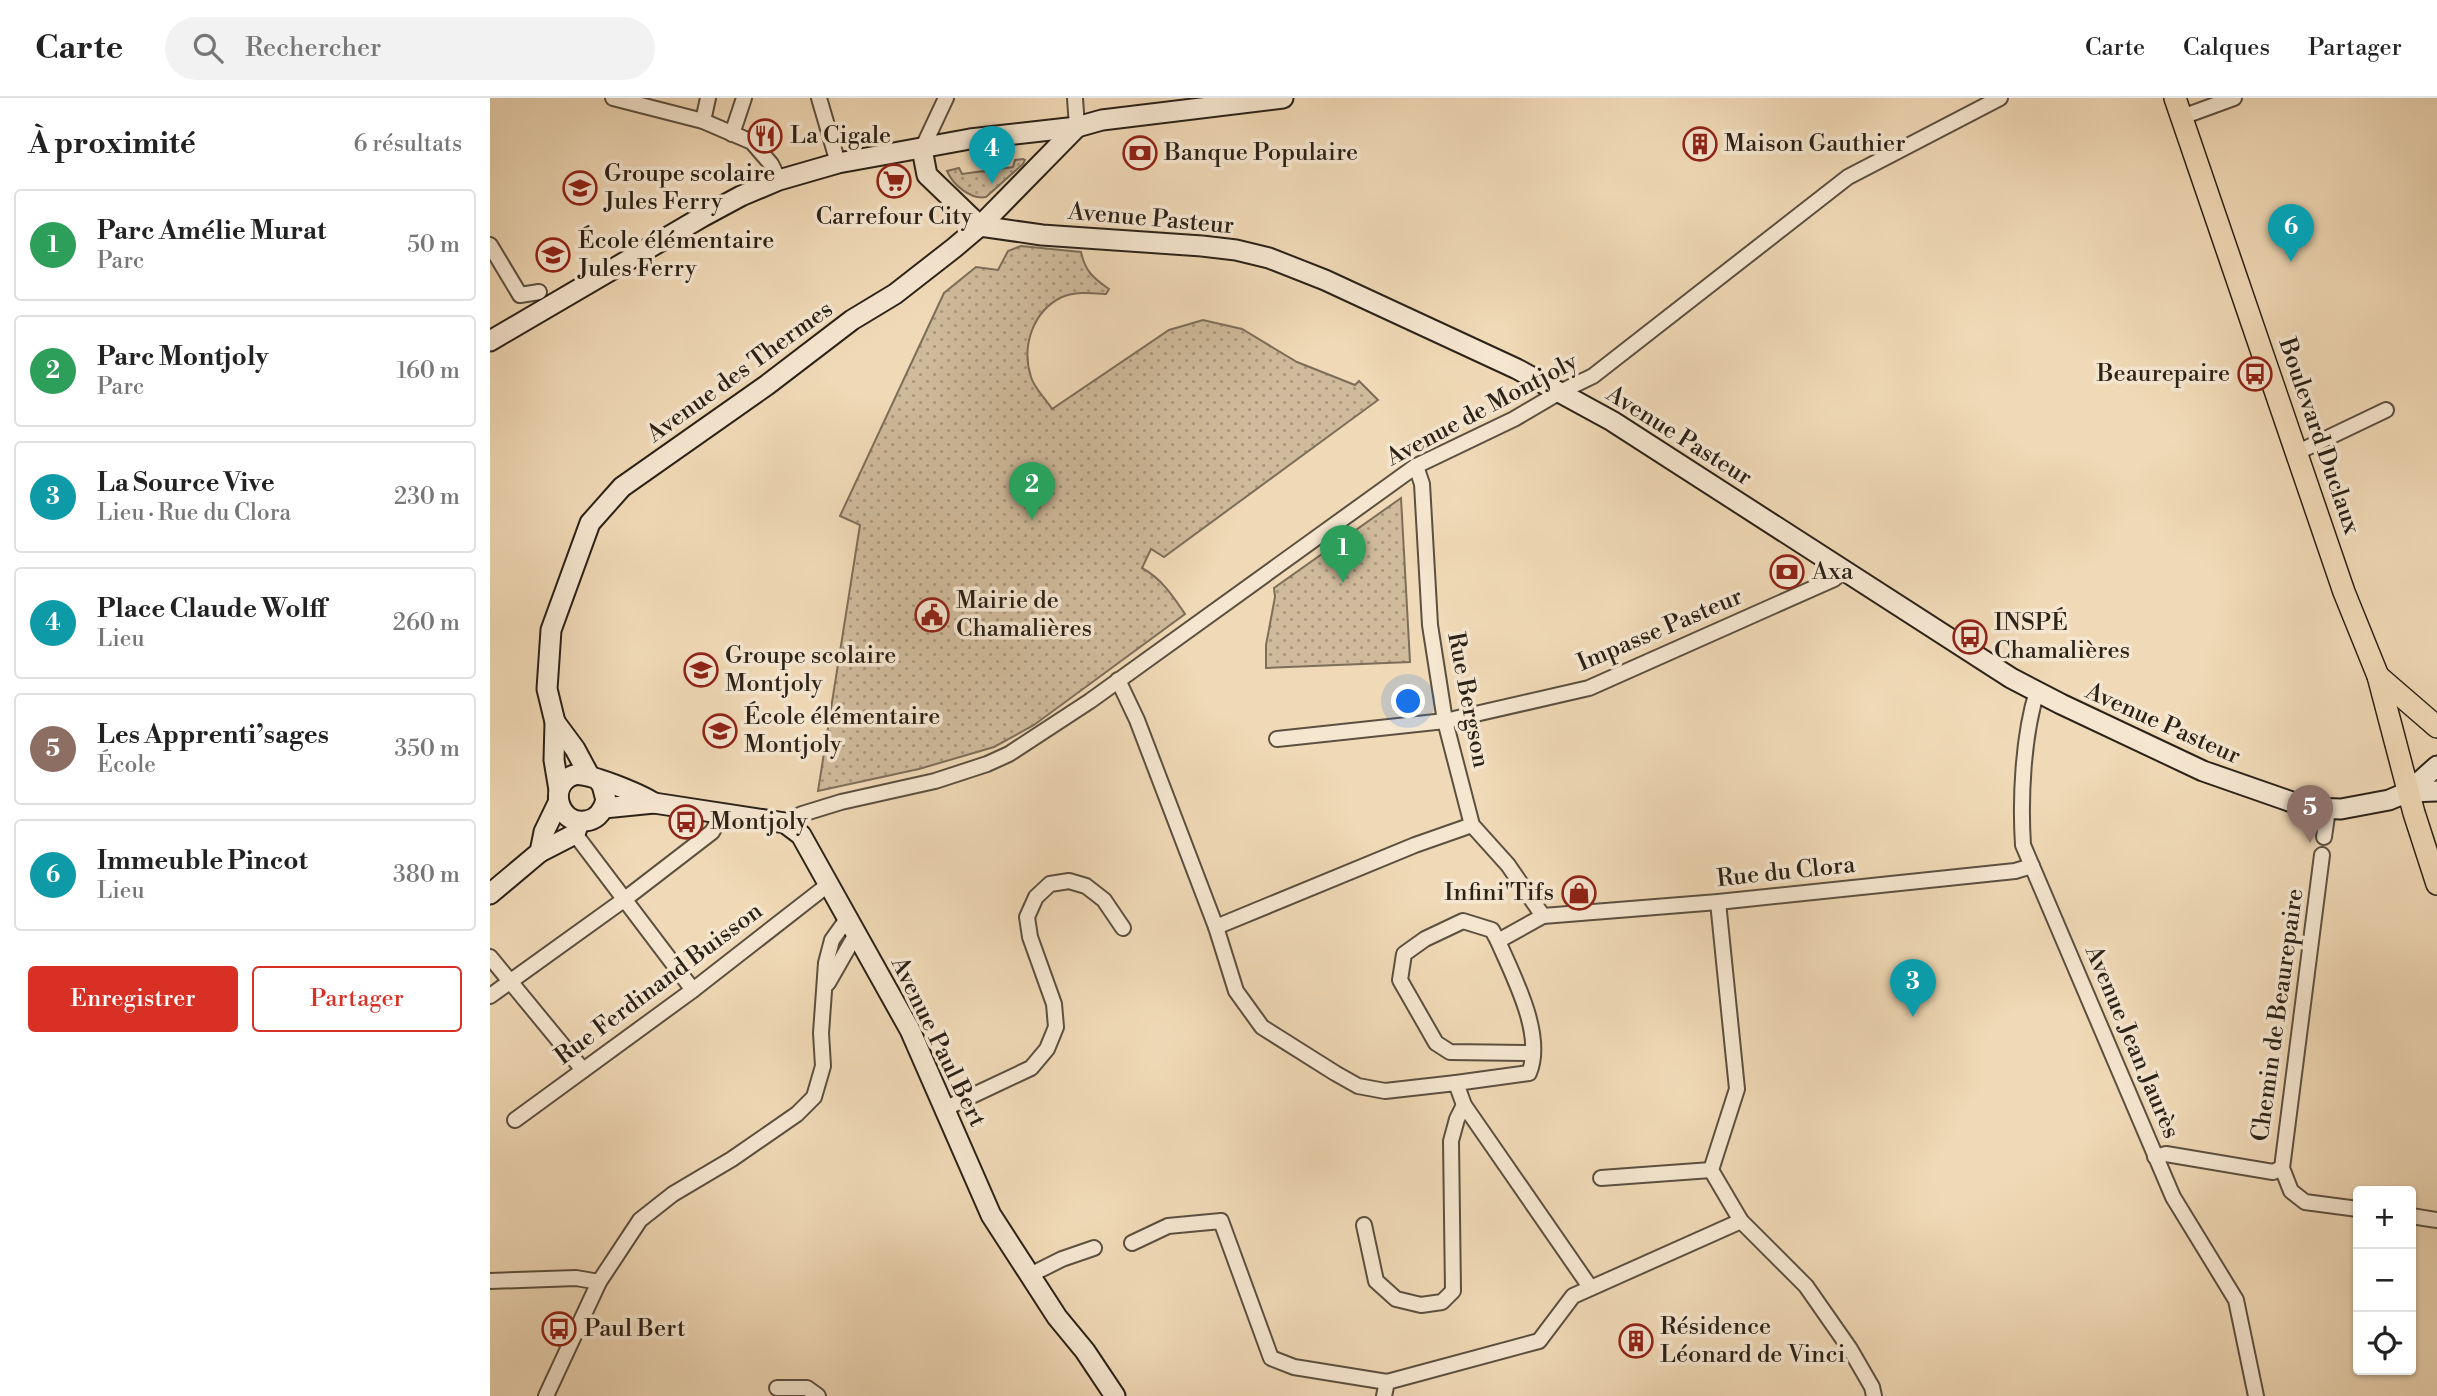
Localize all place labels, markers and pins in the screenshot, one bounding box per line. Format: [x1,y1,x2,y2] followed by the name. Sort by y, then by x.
[746,117,784,155] restaurant icon: La Cigale
[790,121,891,151] place label: La Cigale
[1681,125,1719,163] building icon: Maison Gauthier
[969,126,1015,184] pin: 4
[1724,129,1906,159] place label: Maison Gauthier
[1121,134,1159,172] bank icon: Banque Populaire
[1163,138,1358,168] place label: Banque Populaire
[603,159,775,217] place label: Groupe scolaire Jules Ferry
[875,162,913,200] supermarket icon: Carrefour City
[561,169,599,207] school or university icon: Groupe scolaire Jules Ferry
[816,202,973,232] place label: Carrefour City
[2268,204,2314,262] pin: 6
[577,225,774,284] place label: École élémentaire Jules Ferry
[534,236,572,274] school or university icon: École élémentaire Jules Ferry
[2236,355,2274,393] bus stop icon: Beaurepaire
[2096,359,2230,389] place label: Beaurepaire
[1009,462,1055,520] pin: 2
[1320,525,1366,583] pin: 1
[1768,553,1806,591] bank icon: Axa
[1811,557,1854,587] place label: Axa
[956,586,1092,644] place label: Mairie de Chamalières
[913,596,951,634] public building icon: Mairie de Chamalières
[1994,607,2130,666] place label: INSPÉ Chamalières
[1951,618,1989,656] bus stop icon: INSPÉ Chamalières
[725,641,896,699] place label: Groupe scolaire Montjoly
[682,651,720,689] school or university icon: Groupe scolaire Montjoly
[744,701,940,760] place label: École élémentaire Montjoly
[701,712,739,750] school or university icon: École élémentaire Montjoly
[2287,785,2333,843] pin: 5
[667,803,705,841] bus stop icon: Montjoly
[710,807,808,837] place label: Montjoly
[1560,874,1598,912] shop icon: Infini'Tifs
[1444,878,1554,908] place label: Infini'Tifs
[1890,959,1936,1017] pin: 3
[540,1310,578,1348] bus stop icon: Paul Bert
[1660,1312,1846,1370] place label: Résidence Léonard de Vinci
[584,1314,686,1344] place label: Paul Bert
[1617,1322,1655,1360] building icon: Résidence Léonard de Vinci

